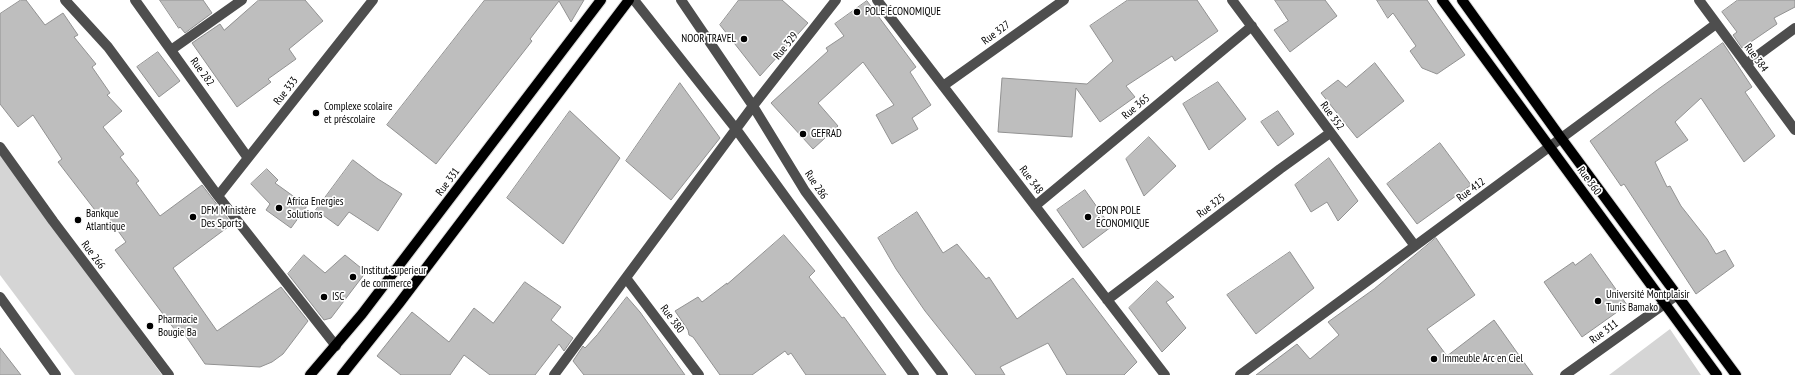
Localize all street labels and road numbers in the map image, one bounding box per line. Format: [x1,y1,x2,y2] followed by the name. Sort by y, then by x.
[979,18,1013,48] street label: Rue 327
[771,29,801,63] street label: Rue 329
[1741,41,1771,75] street label: Rue 384
[187,55,217,89] street label: Rue 282
[271,74,301,108] street label: Rue 333
[1120,92,1152,122] street label: Rue 365
[1317,99,1347,133] street label: Rue 352
[1016,163,1046,197] street label: Rue 348
[1574,164,1604,198] street label: Rue 360
[433,165,463,199] street label: Rue 331
[802,168,830,202] street label: Rue 286
[1454,175,1488,205] street label: Rue 412
[1194,191,1228,221] street label: Rue 325
[78,238,108,272] street label: Rue 266
[657,302,687,336] street label: Rue 380
[1587,317,1621,347] street label: Rue 311

